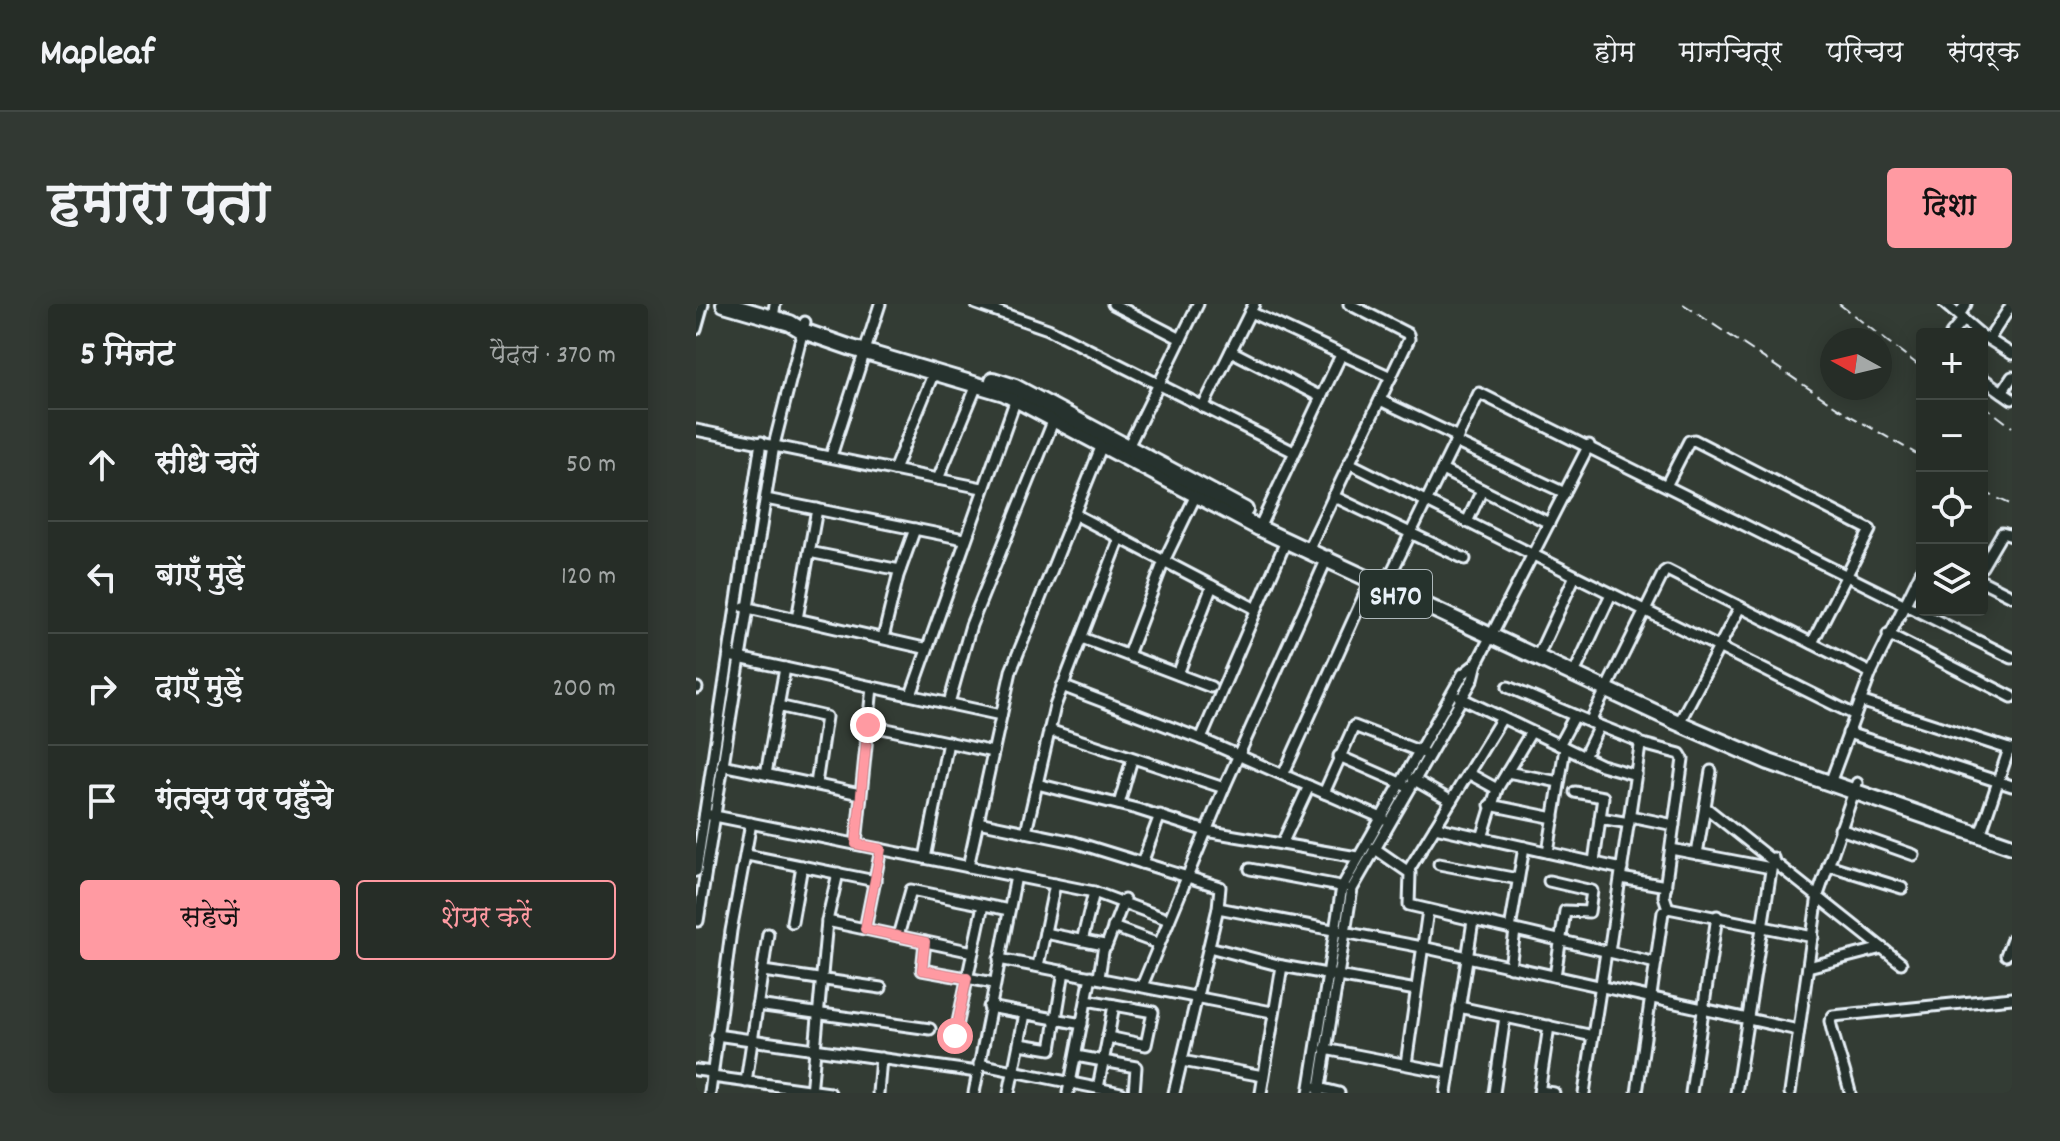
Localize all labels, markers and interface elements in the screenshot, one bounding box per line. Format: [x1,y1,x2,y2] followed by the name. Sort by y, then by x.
[40,28,155,83] text: Mapleaf
[1594,35,1635,75] text: होम
[1679,35,1782,75] text: मानचित्र
[1826,35,1903,75] text: परिचय
[1947,35,2020,75] text: संपर्क
[48,168,270,248] text: हमारा पता
[1887,168,2012,248] button: दिशा
[1820,328,1892,400] north arrow
[1916,328,1988,616] map controls
[1916,328,1988,400] button: +
[80,332,175,381] text: 5 मिनट
[490,338,616,375] text: पैदल · 370 m
[1916,400,1988,472] button: −
[80,443,124,487] icon: ahead
[156,444,259,487] text: सीधे चलें
[566,447,616,484] text: 50 m
[1916,472,1988,544] button: locate
[1916,544,1988,616] button: layers
[80,555,124,599] icon: left
[156,556,244,599] text: बाएँ मुड़ें
[561,559,616,596] text: 120 m
[1360,570,1432,618] road number: SH70
[80,667,124,711] icon: right
[156,668,243,711] text: दाएँ मुड़ें
[552,671,616,708] text: 200 m
[850,707,886,743] route end
[80,779,124,823] icon: arrive
[156,780,333,823] text: गंतव्य पर पहुँचे
[80,880,340,960] button: सहेजें
[356,880,616,960] button: शेयर करें
[937,1018,973,1054] route start

